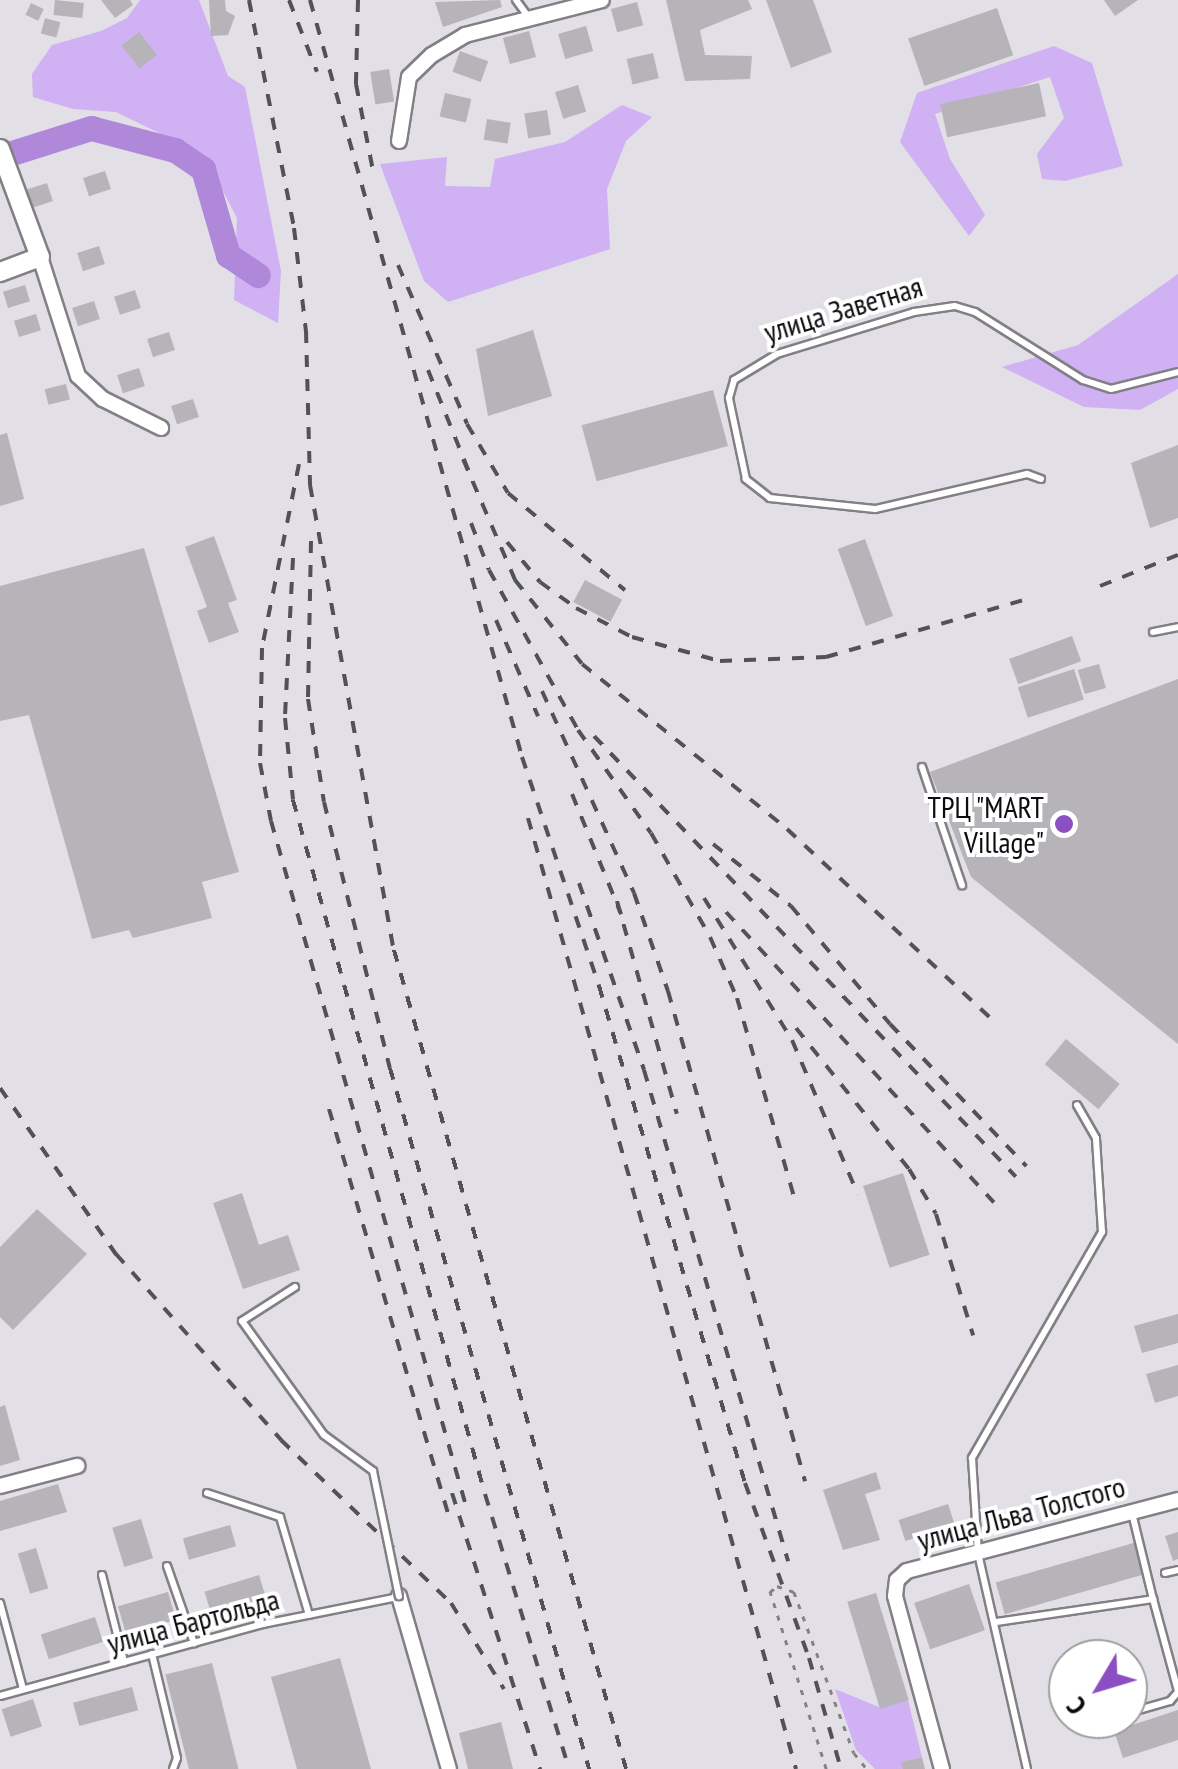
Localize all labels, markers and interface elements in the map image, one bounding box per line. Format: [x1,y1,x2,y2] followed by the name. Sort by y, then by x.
[760,268,926,350] street label: улица Заветная
[926,789,1044,860] place label: ТРЦ "MART Village"
[1053,813,1075,835] marker: ТРЦ "MART Village"
[913,1468,1129,1558] street label: улица Льва Толстого
[103,1581,283,1661] street label: улица Бартольда
[1048,1639,1148,1739] north arrow
[1057,1690,1094,1723] text: С

